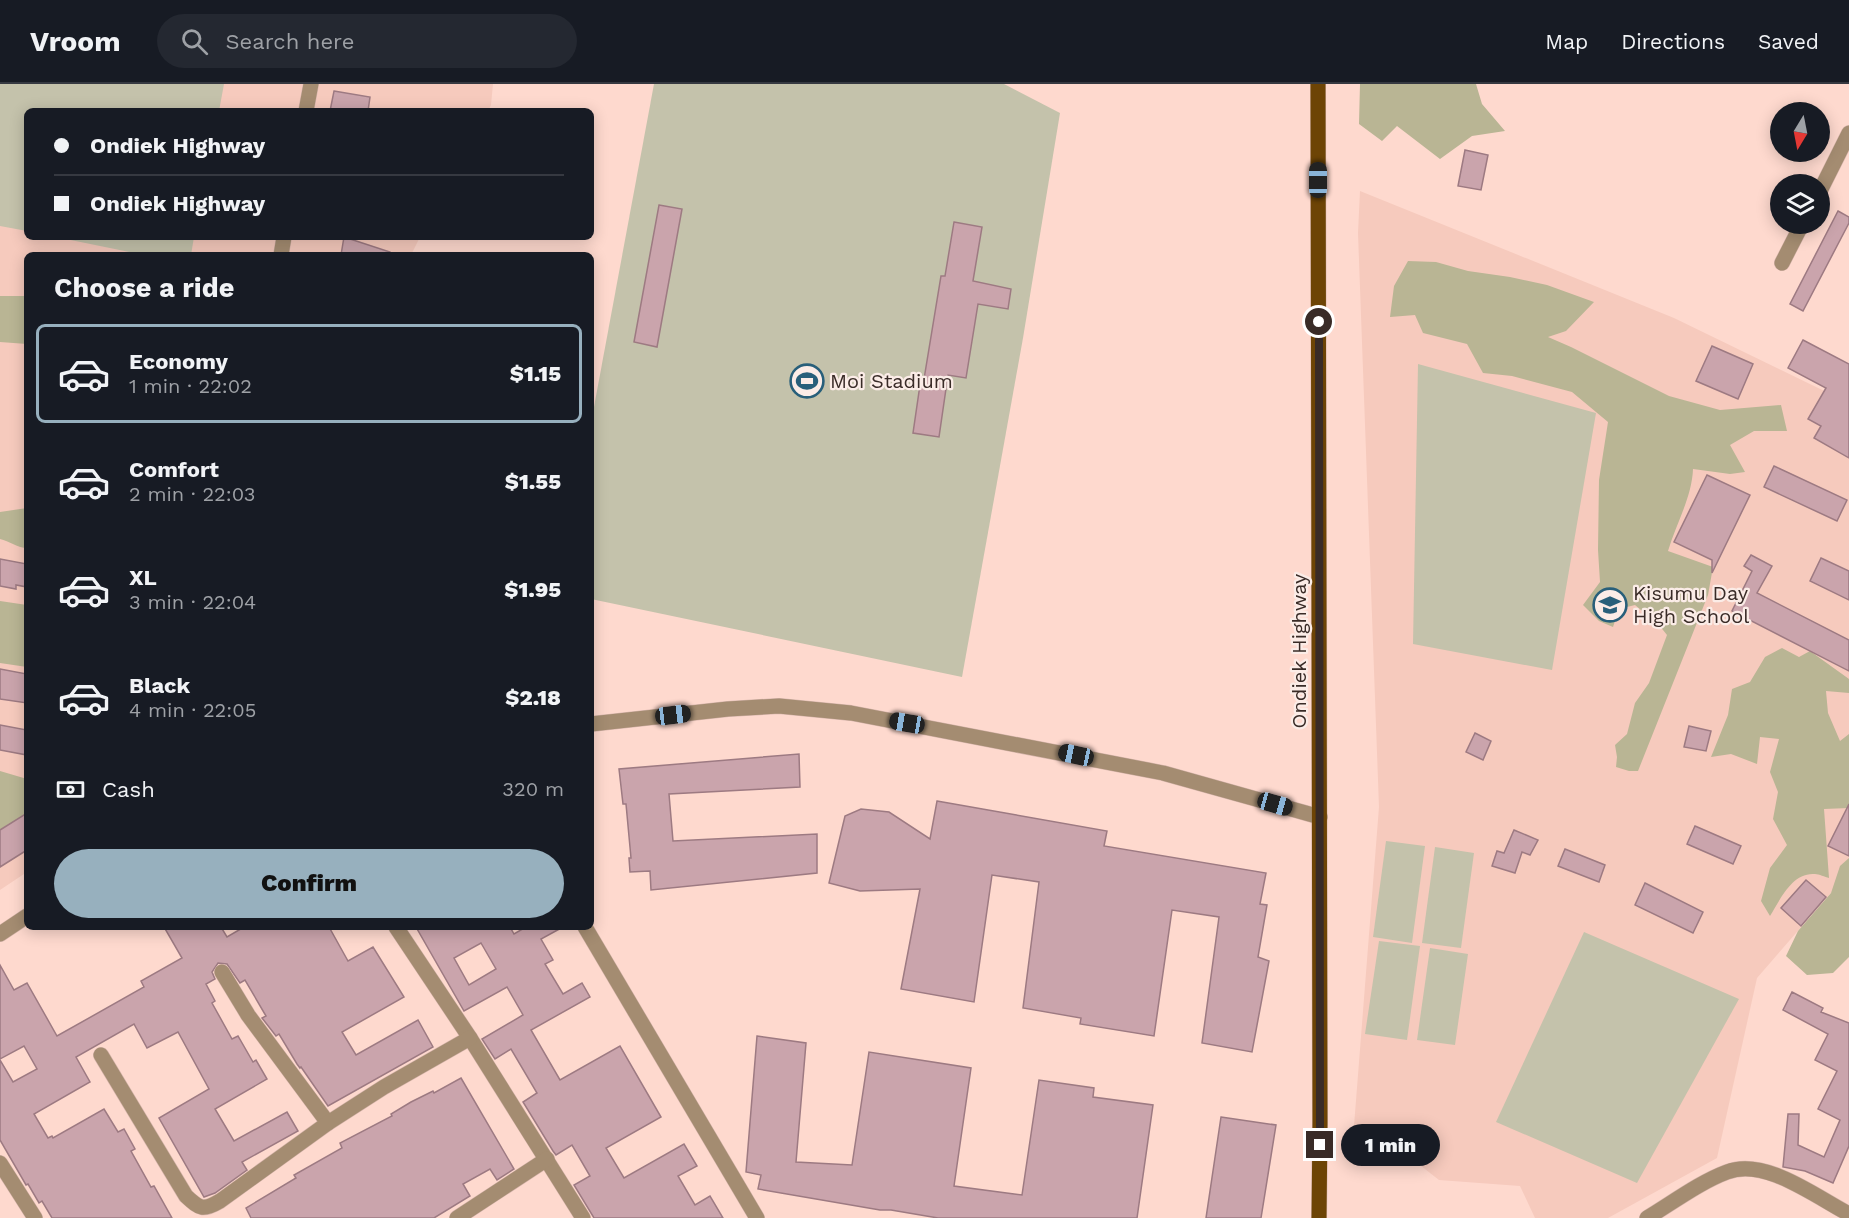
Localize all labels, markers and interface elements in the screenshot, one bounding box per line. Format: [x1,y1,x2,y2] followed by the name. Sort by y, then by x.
[157,14,577,68] search box
[30,25,121,58] text: Vroom
[178,25,211,58] icon: search
[226,29,354,54] text: Search here
[1545,29,1588,54] text: Map
[1621,29,1725,54] text: Directions
[1758,29,1819,54] text: Saved
[1770,102,1830,162] north arrow
[1770,102,1830,234] map controls
[90,133,265,158] text: Ondiek Highway
[1309,162,1327,198] car
[1770,174,1830,234] button: layers
[90,191,265,216] text: Ondiek Highway
[54,272,234,304] text: Choose a ride
[1305,308,1332,335] route start
[57,347,111,401] icon: car
[129,349,228,374] text: Economy
[510,361,561,386] text: $1.15
[789,363,825,399] sports icon: Moi Stadium
[830,369,953,393] place label: Moi Stadium
[129,374,252,398] text: 1 min · 22:02
[57,455,111,509] icon: car
[129,457,219,482] text: Comfort
[505,469,561,494] text: $1.55
[129,482,255,506] text: 2 min · 22:03
[57,563,111,617] icon: car
[129,565,157,590] text: XL
[1287,573,1311,728] street label: Ondiek Highway
[504,577,561,602] text: $1.95
[1633,581,1749,628] place label: Kisumu Day High School
[1592,587,1628,623] school or university icon: Kisumu Day High School
[129,590,256,614] text: 3 min · 22:04
[57,671,111,725] icon: car
[129,673,190,698] text: Black
[505,685,561,710] text: $2.18
[129,698,256,722] text: 4 min · 22:05
[654,704,692,726] car
[888,711,926,735] car
[1057,742,1095,768] car
[54,773,87,806] icon: cash
[102,777,155,802] text: Cash
[502,777,564,801] text: 320 m
[1255,790,1295,818] car
[54,849,564,918] button: Confirm
[1341,1124,1440,1166] callout: 1 min
[1306,1131,1333,1158] route end
[1365,1133,1416,1157] text: 1 min

